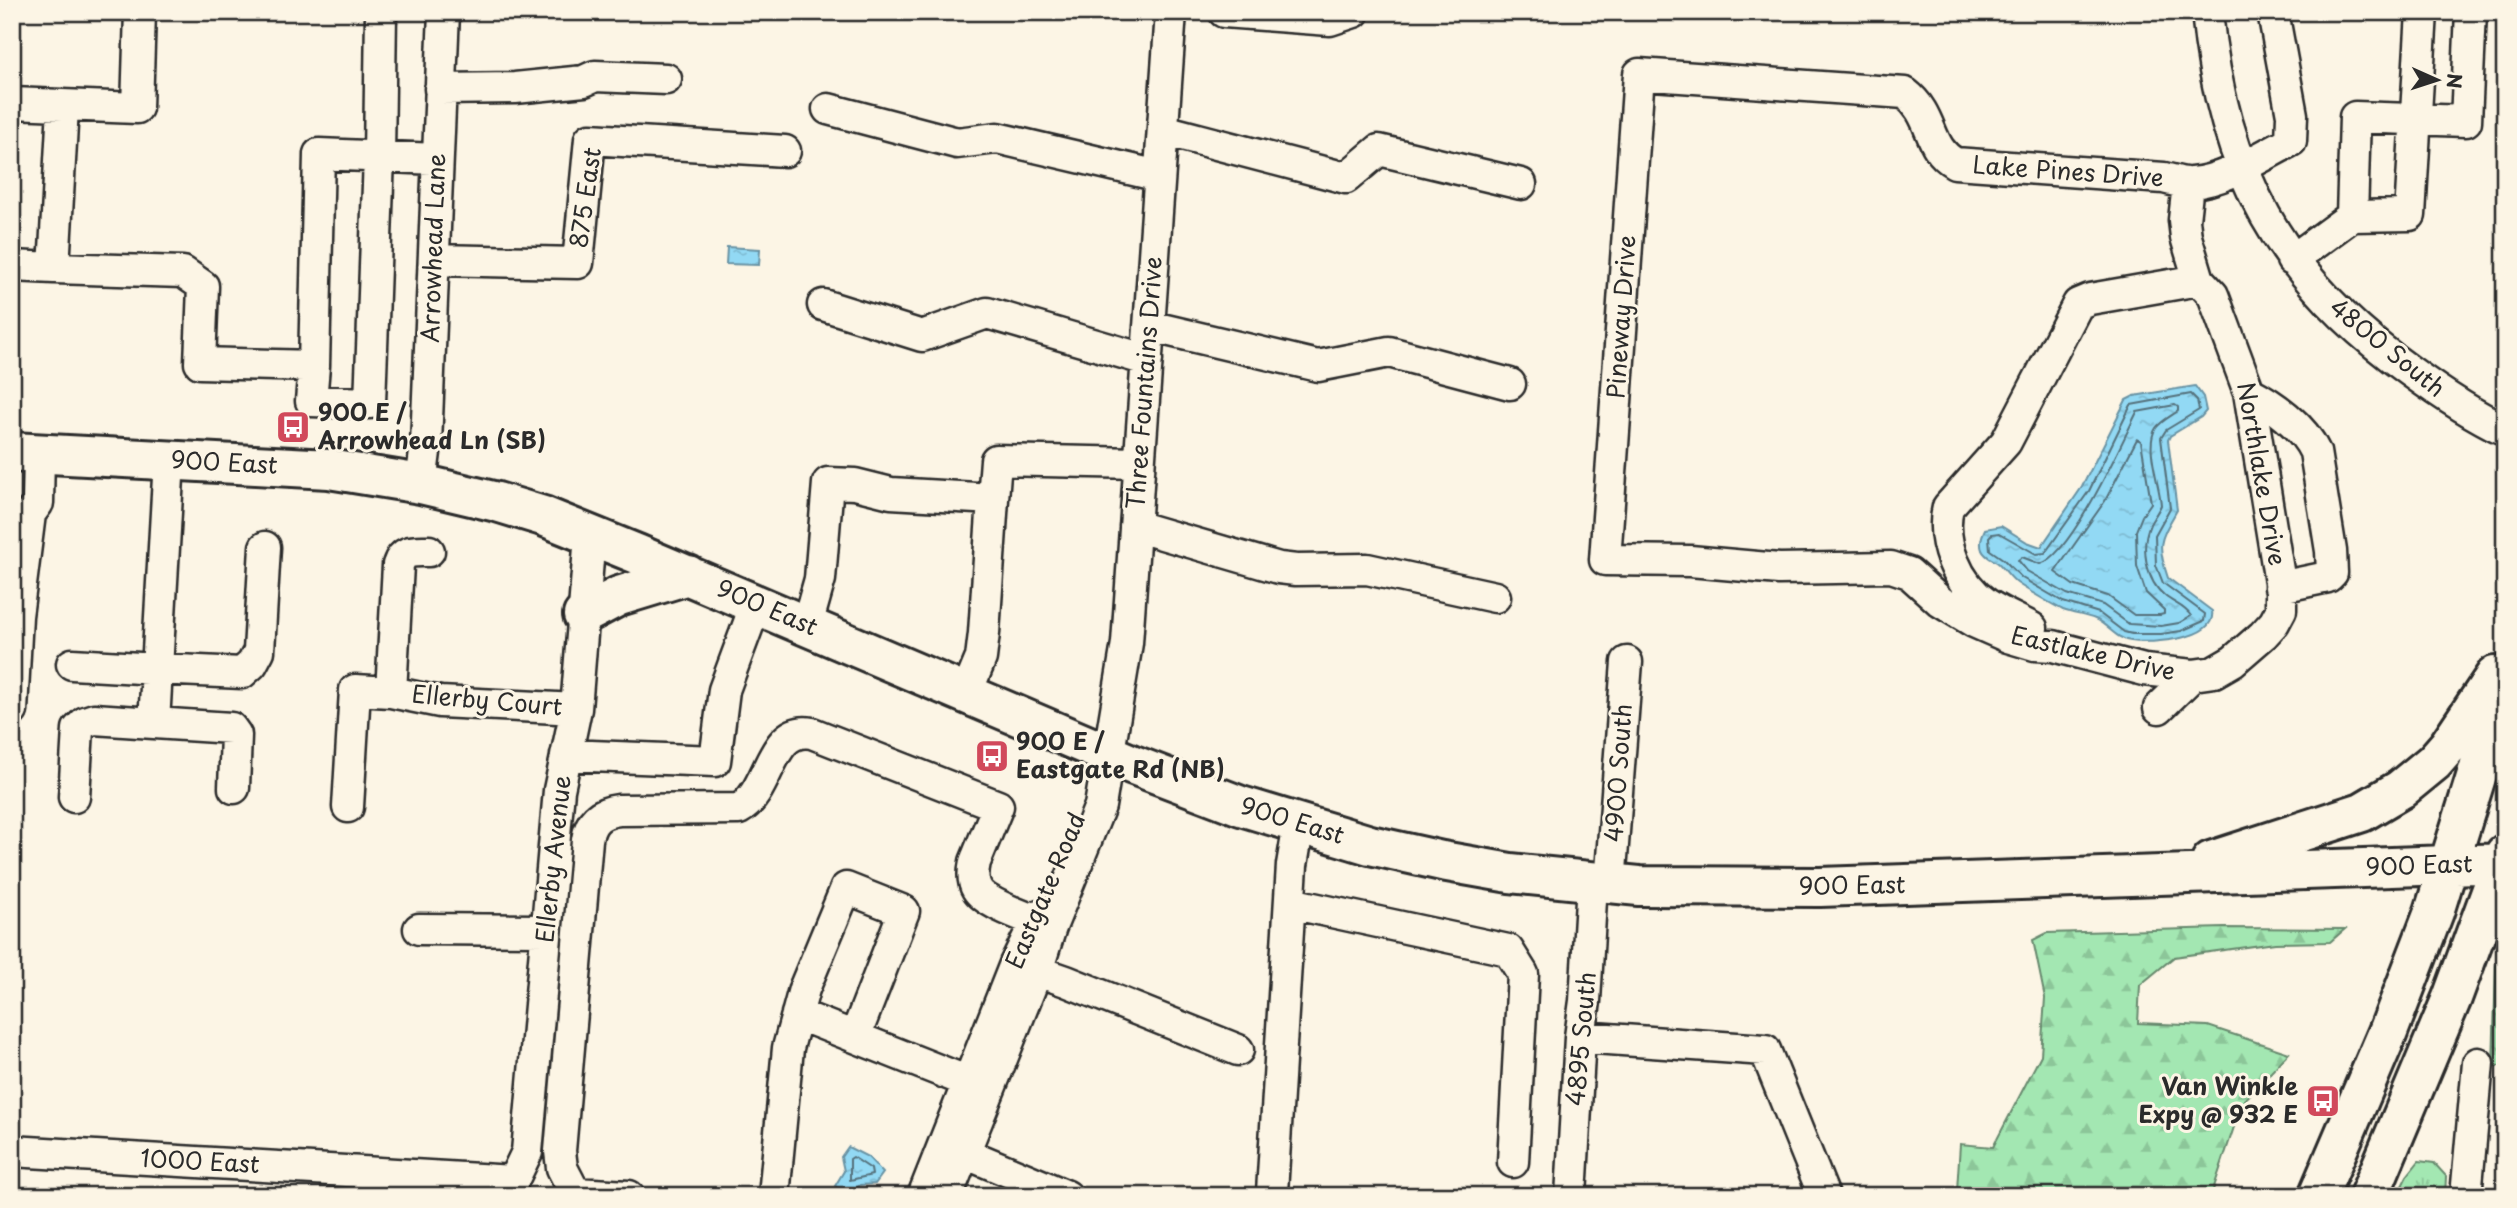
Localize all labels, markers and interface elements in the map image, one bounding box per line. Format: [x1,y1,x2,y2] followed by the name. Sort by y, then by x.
[2402,46,2472,116] north arrow
[2441,73,2469,89] text: N
[559,145,609,250] street label: 875 East
[1971,145,2165,195] street label: Lake Pines Drive
[411,152,453,343] street label: Arrowhead Lane
[1596,234,1644,400] street label: Pineway Drive
[1116,255,1170,511] street label: Three Fountains Drive
[2323,288,2454,404] street label: 4800 South
[2229,379,2297,568] street label: Northlake Drive
[317,393,546,457] place label: 900 E / Arrowhead Ln (SB)
[274,408,312,446] bus stop icon: 900 E / Arrowhead Ln (SB)
[170,440,278,482] street label: 900 East
[711,569,824,644] street label: 900 East
[2008,616,2179,688] street label: Eastlake Drive
[410,674,564,724] street label: Ellerby Court
[1594,702,1640,843] street label: 4900 South
[1016,722,1225,786] place label: 900 E / Eastgate Rd (NB)
[973,737,1011,775] bus stop icon: 900 E / Eastgate Rd (NB)
[525,773,579,944] street label: Ellerby Avenue
[1236,786,1349,852] street label: 900 East
[995,806,1093,974] street label: Eastgate Road
[2365,844,2473,884] street label: 900 East
[1798,865,1906,903] street label: 900 East
[1556,970,1604,1107] street label: 4895 South
[2138,1067,2298,1131] place label: Van Winkle Expy @ 932 E
[2304,1082,2342,1120] bus stop icon: Van Winkle Expy @ 932 E
[140,1139,261,1181] street label: 1000 East

